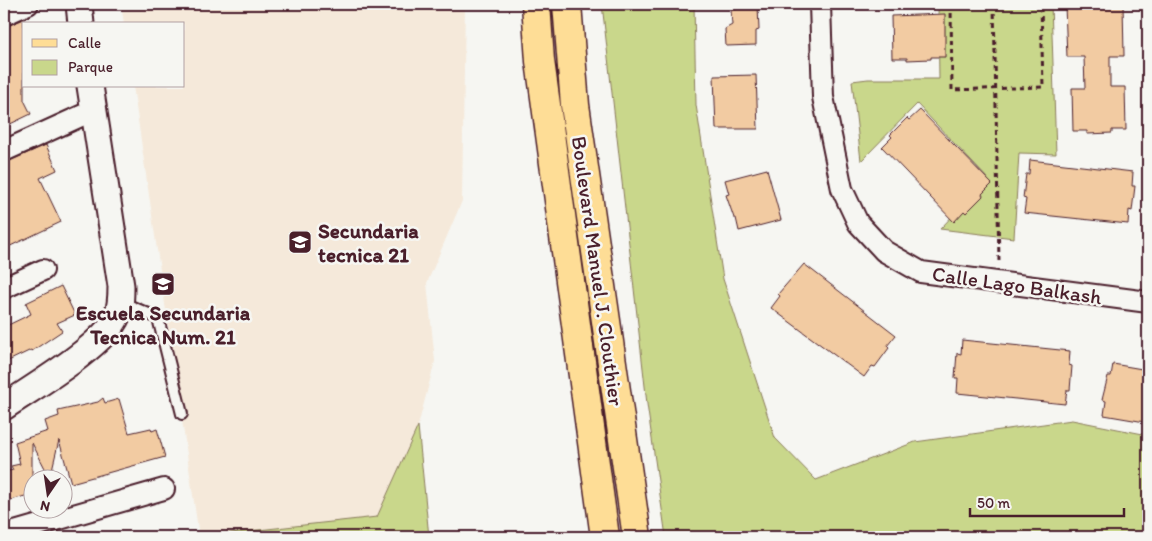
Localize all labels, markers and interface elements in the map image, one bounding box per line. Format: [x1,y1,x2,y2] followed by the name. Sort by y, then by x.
[22,22,185,88] legend
[68,34,101,52] text: Calle
[68,58,113,76] text: Parque
[567,135,629,408] street label: Boulevard Manuel J. Clouthier
[318,218,419,267] place label: Secundaria tecnica 21
[287,229,313,255] school or university icon: Secundaria tecnica 21
[931,261,1104,309] street label: Calle Lago Balkash
[150,271,176,297] school or university icon: Escuela Secundaria Tecnica Num. 21
[76,300,251,349] place label: Escuela Secundaria Tecnica Num. 21
[22,468,72,518] north arrow
[970,486,1123,518] scale bar
[977,494,1010,512] text: 50 m
[39,497,52,516] text: N

